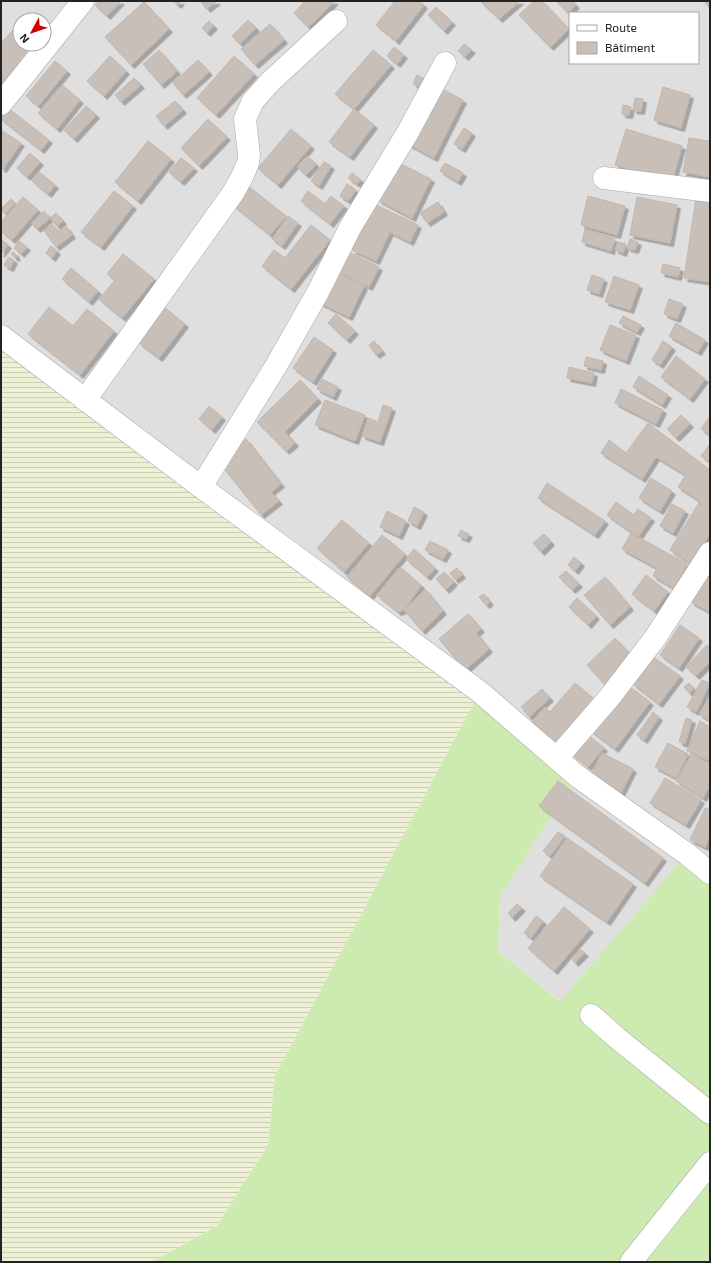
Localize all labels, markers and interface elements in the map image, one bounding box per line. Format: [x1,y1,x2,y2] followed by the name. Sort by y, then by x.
[12,12,52,52] north arrow
[569,12,699,64] legend
[605,20,637,34] text: Route
[16,31,31,46] text: N
[605,40,656,54] text: Bâtiment

